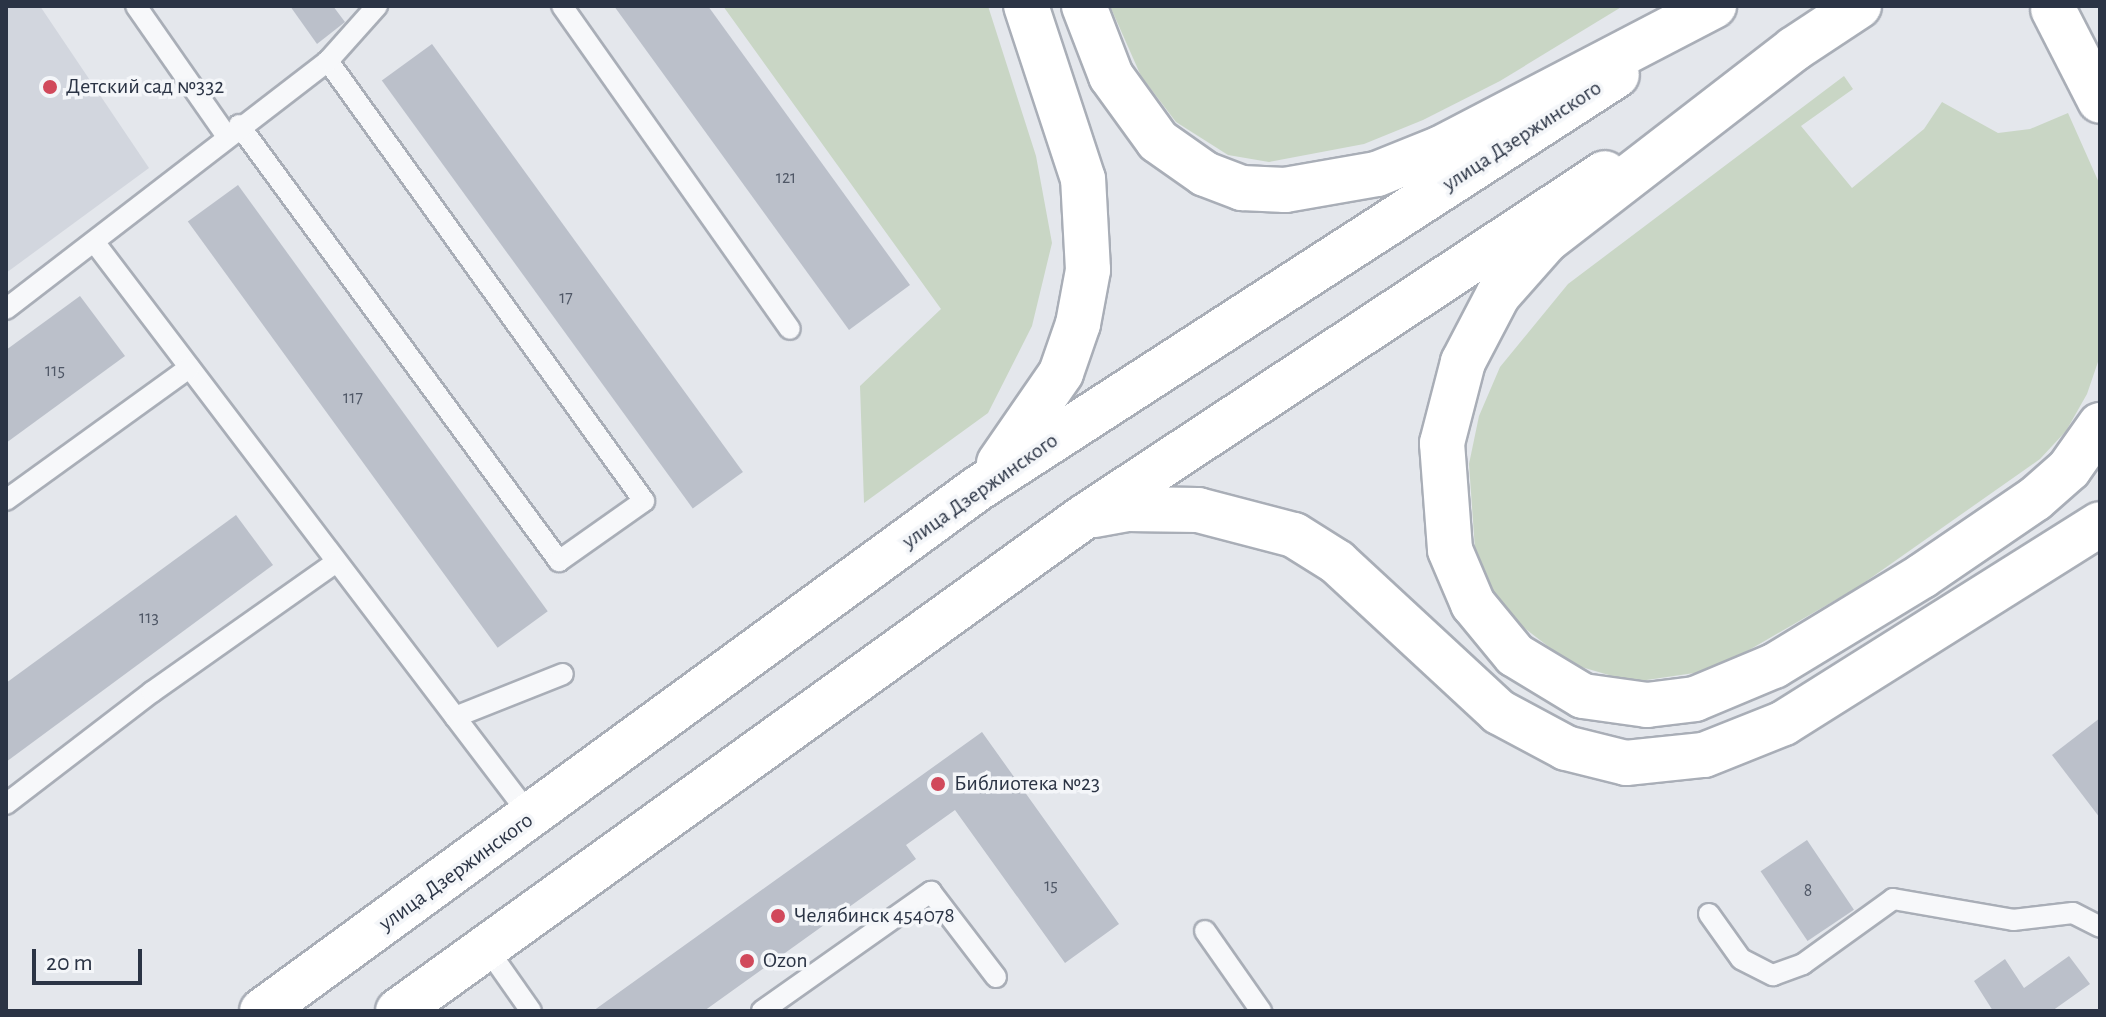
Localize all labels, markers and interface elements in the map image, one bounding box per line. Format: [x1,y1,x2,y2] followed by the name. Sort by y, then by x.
[66,74,224,100] place label: Детский cад №332
[1438,75,1606,197] street label: улица Дзержинского
[41,78,59,96] marker: Детский cад №332
[776,167,796,189] house number: 121
[559,287,573,309] house number: 17
[45,360,65,382] house number: 115
[343,387,363,409] house number: 117
[897,427,1063,555] street label: улица Дзержинского
[139,607,159,629] house number: 113
[954,771,1100,797] place label: Библиотека №23
[929,775,947,793] marker: Библиотека №23
[374,807,538,937] street label: улица Дзержинского
[1044,875,1058,897] house number: 15
[1804,880,1812,902] house number: 8
[794,903,955,929] place label: Челябинск 454078
[769,907,787,925] marker: Челябинск 454078
[36,933,146,983] scale bar
[763,948,808,974] place label: Ozon
[46,951,93,975] text: 20 m
[738,952,756,970] marker: Ozon

